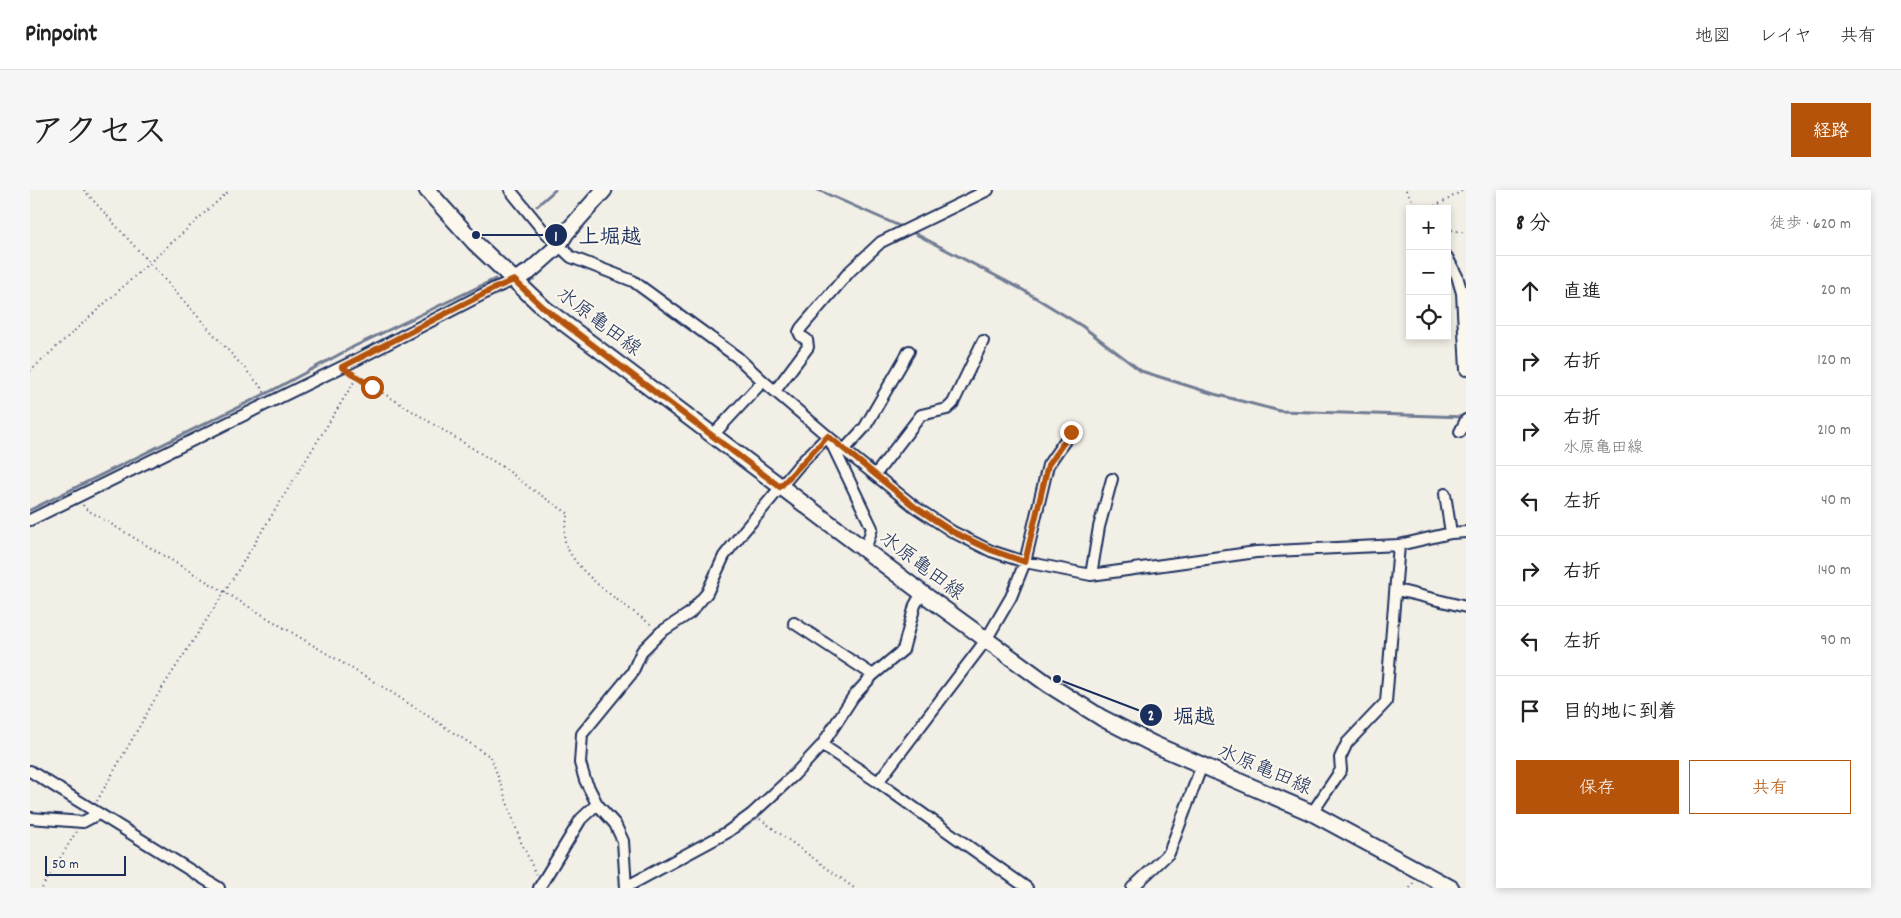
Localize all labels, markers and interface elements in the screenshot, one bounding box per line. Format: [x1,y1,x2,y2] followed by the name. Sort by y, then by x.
[25,18,97,52] text: Pinpoint
[1695,25,1731,50] text: 地図
[1759,25,1812,50] text: レイヤ
[1840,25,1876,50] text: 共有
[1791,103,1871,157] button: 経路
[30,110,168,160] text: アクセス
[1406,205,1451,340] map controls
[1406,205,1451,250] button: +
[1516,210,1550,240] text: 8 分
[1770,213,1851,236] text: 徒歩 · 620 m
[543,217,651,253] callout: 上堀越
[579,224,642,254] text: 上堀越
[554,227,558,249] text: 1
[1406,250,1451,295] button: −
[1516,277,1544,305] icon: ahead
[1821,279,1851,302] text: 20 m
[1563,280,1601,307] text: 直進
[550,282,646,364] street label: 水原亀田線
[1406,295,1451,340] button: locate
[1516,347,1544,375] icon: right
[1817,349,1851,372] text: 120 m
[1563,350,1601,377] text: 右折
[361,376,384,399] route start
[1563,406,1601,433] text: 右折
[1516,417,1544,445] icon: right
[1817,419,1851,442] text: 210 m
[1060,421,1083,444] route end
[1563,437,1643,460] text: 水原亀田線
[1516,487,1544,515] icon: left
[1821,489,1851,512] text: 40 m
[1563,490,1601,517] text: 左折
[873,526,969,608] street label: 水原亀田線
[1516,557,1544,585] icon: right
[1817,559,1851,582] text: 140 m
[1563,560,1601,587] text: 右折
[1516,627,1544,655] icon: left
[1820,629,1851,652] text: 90 m
[1563,630,1601,657] text: 左折
[1138,697,1225,733] callout: 堀越
[1516,697,1544,725] icon: arrive
[1563,700,1677,727] text: 目的地に到着
[1173,704,1215,734] text: 堀越
[1148,706,1154,728] text: 2
[1213,739,1315,803] street label: 水原亀田線
[1516,760,1679,814] button: 保存
[1689,760,1851,814] button: 共有
[45,853,126,876] scale bar
[52,855,79,875] text: 50 m

